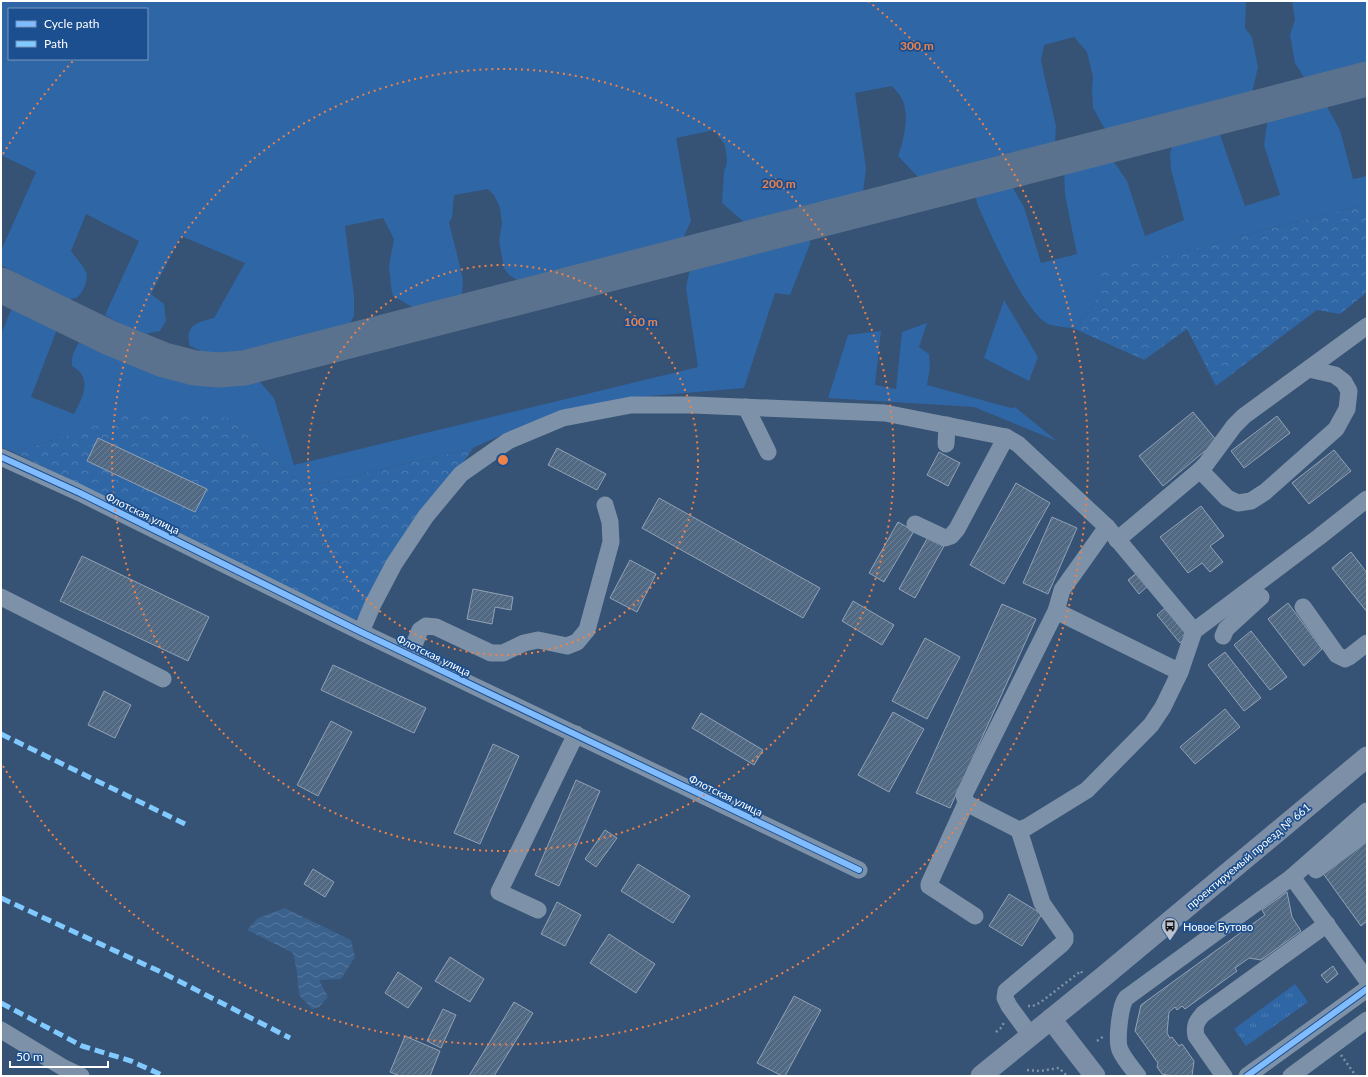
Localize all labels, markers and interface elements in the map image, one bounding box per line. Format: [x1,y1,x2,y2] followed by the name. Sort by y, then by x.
[8,8,148,60] legend
[44,16,99,31] text: Cycle path
[44,36,68,51] text: Path
[900,38,934,53] text: 300 m
[762,176,796,191] text: 200 m
[624,314,658,329] text: 100 m
[496,453,510,467] centre of rings
[104,490,182,536] street label: Флотская улица
[395,632,473,678] street label: Флотская улица
[687,772,765,818] street label: Флотская улица
[1183,800,1313,912] street label: проектируемый проезд № 661
[1160,916,1180,941] bus stop icon: Новое Бутово
[1183,920,1253,933] place label: Новое Бутово
[10,1043,108,1069] scale bar
[16,1049,43,1064] text: 50 m

